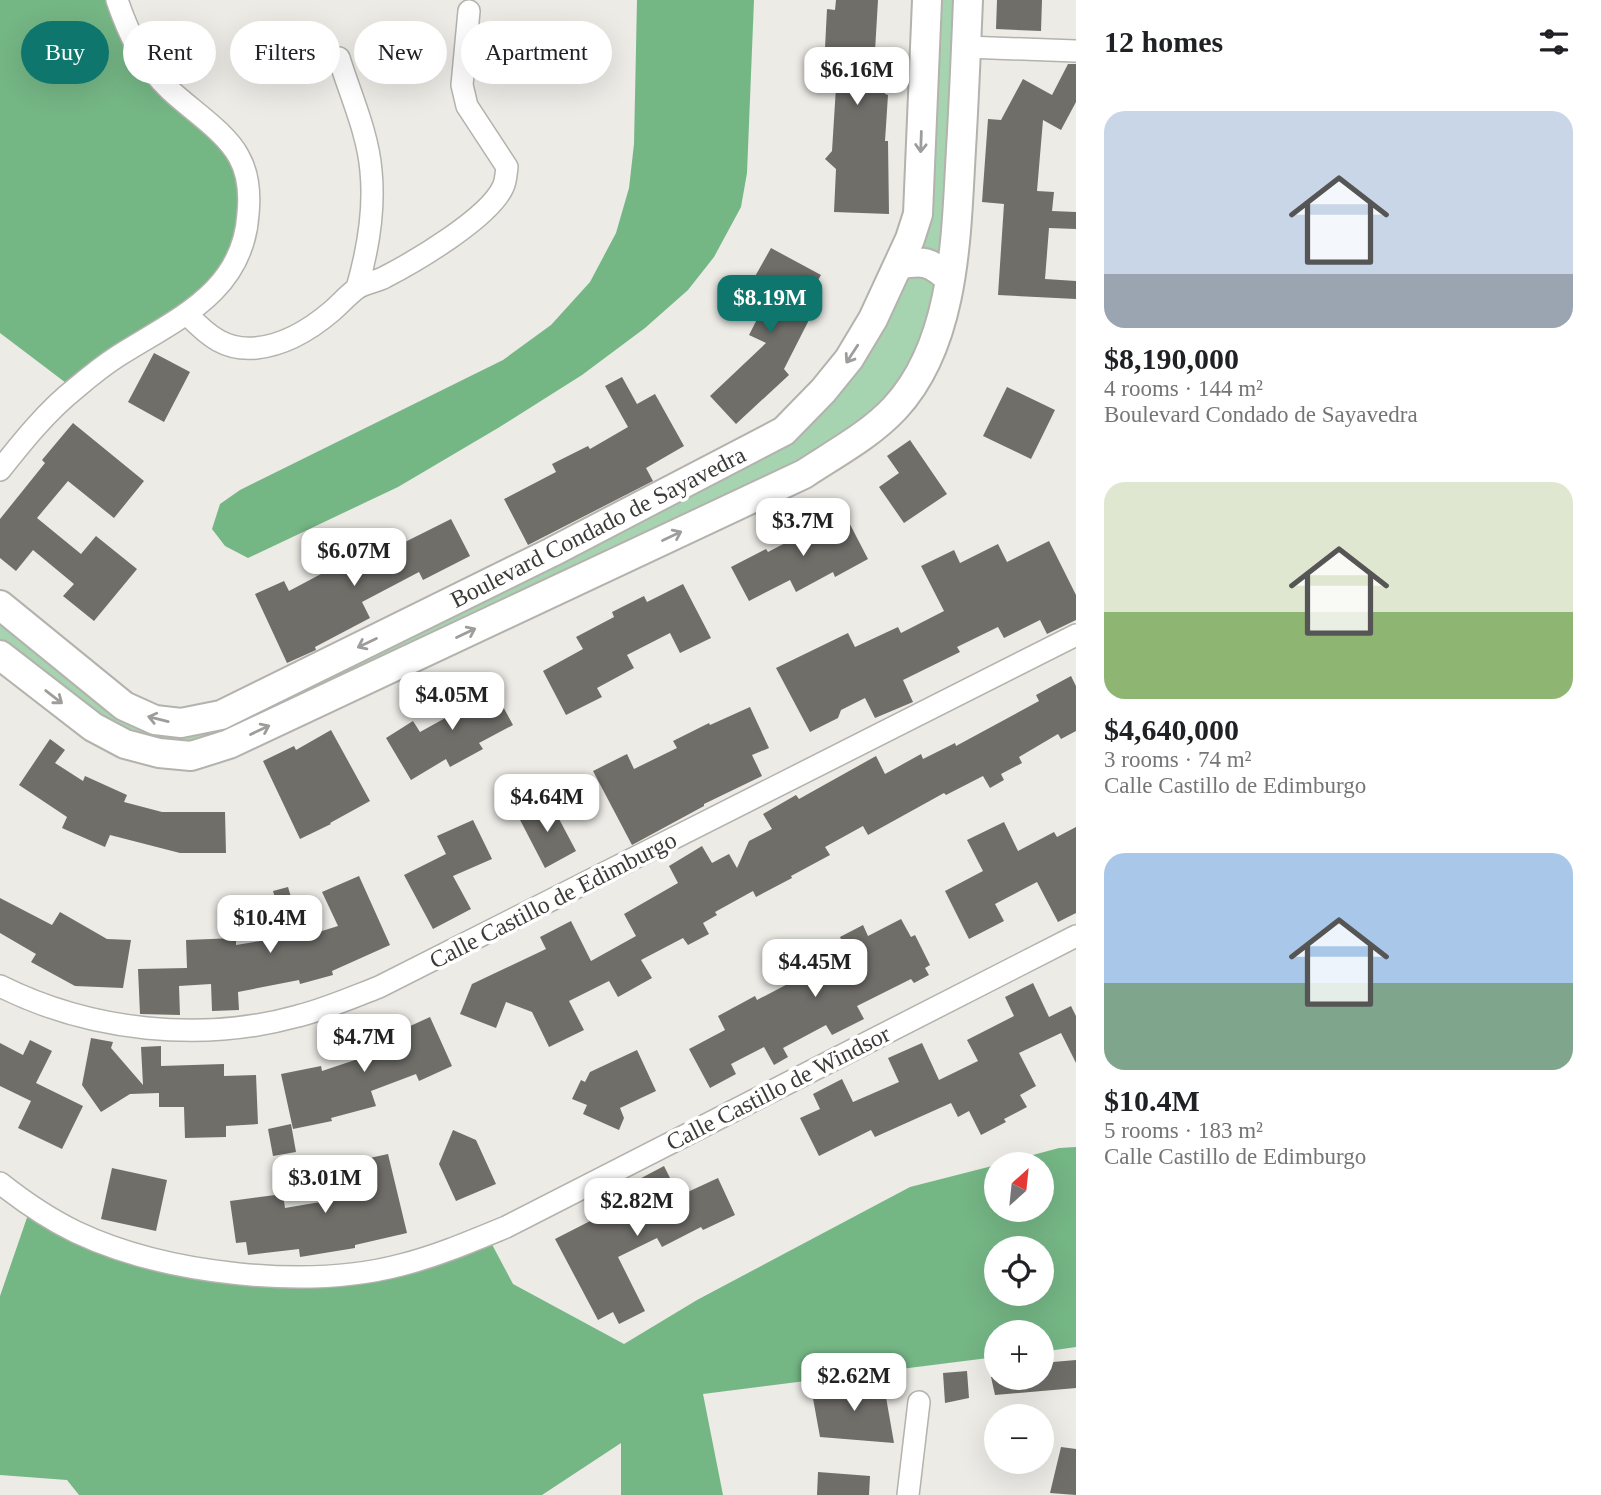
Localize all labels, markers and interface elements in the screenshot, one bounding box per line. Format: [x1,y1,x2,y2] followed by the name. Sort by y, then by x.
[21,21,109,84] chip: Buy
[123,21,216,84] chip: Rent
[230,21,340,84] chip: Filters
[354,21,447,84] chip: New
[461,21,612,84] chip: Apartment
[1535,23,1573,61] icon: filters
[1104,25,1223,58] text: 12 homes
[800,48,914,107] pin: $6.16M
[820,57,894,82] text: $6.16M
[914,130,927,153] one-way arrow
[1276,157,1402,283] icon: home
[713,276,827,335] pin: $8.19M
[733,285,807,310] text: $8.19M
[1104,342,1239,375] text: $8,190,000
[844,343,858,363] one-way arrow
[1104,376,1263,401] text: 4 rooms · 144 m²
[1104,402,1418,427] text: Boulevard Condado de Sayavedra
[446,441,750,613] street label: Boulevard Condado de Sayavedra
[754,498,852,558] pin: $3.7M
[772,508,834,533] text: $3.7M
[297,528,411,588] pin: $6.07M
[1276,528,1402,654] icon: home
[661,529,682,543] one-way arrow
[317,538,391,563] text: $6.07M
[455,626,476,639] one-way arrow
[357,636,378,650] one-way arrow
[395,672,509,732] pin: $4.05M
[415,682,489,707] text: $4.05M
[44,689,63,704] one-way arrow
[147,712,170,725] one-way arrow
[1104,713,1239,746] text: $4,640,000
[250,722,271,735] one-way arrow
[1104,747,1251,772] text: 3 rooms · 74 m²
[1104,773,1366,798] text: Calle Castillo de Edimburgo
[490,774,604,834] pin: $4.64M
[510,784,584,809] text: $4.64M
[425,826,681,974] street label: Calle Castillo de Edimburgo
[213,895,327,955] pin: $10.4M
[1276,899,1402,1025] icon: home
[233,905,307,930] text: $10.4M
[758,940,872,999] pin: $4.45M
[778,949,852,974] text: $4.45M
[315,1014,413,1074] pin: $4.7M
[662,1020,894,1156] street label: Calle Castillo de Windsor
[333,1024,395,1049] text: $4.7M
[1104,1084,1200,1117] text: $10.4M
[1104,1118,1263,1143] text: 5 rooms · 183 m²
[1104,1144,1366,1169] text: Calle Castillo de Edimburgo
[984,1152,1054,1222] north arrow
[984,1152,1054,1474] map controls
[268,1156,382,1215] pin: $3.01M
[288,1165,362,1190] text: $3.01M
[580,1178,694,1238] pin: $2.82M
[600,1188,674,1213] text: $2.82M
[984,1236,1054,1306] button: locate
[984,1320,1054,1390] button: +
[797,1354,911,1413] pin: $2.62M
[817,1363,891,1388] text: $2.62M
[984,1404,1054,1474] button: −

